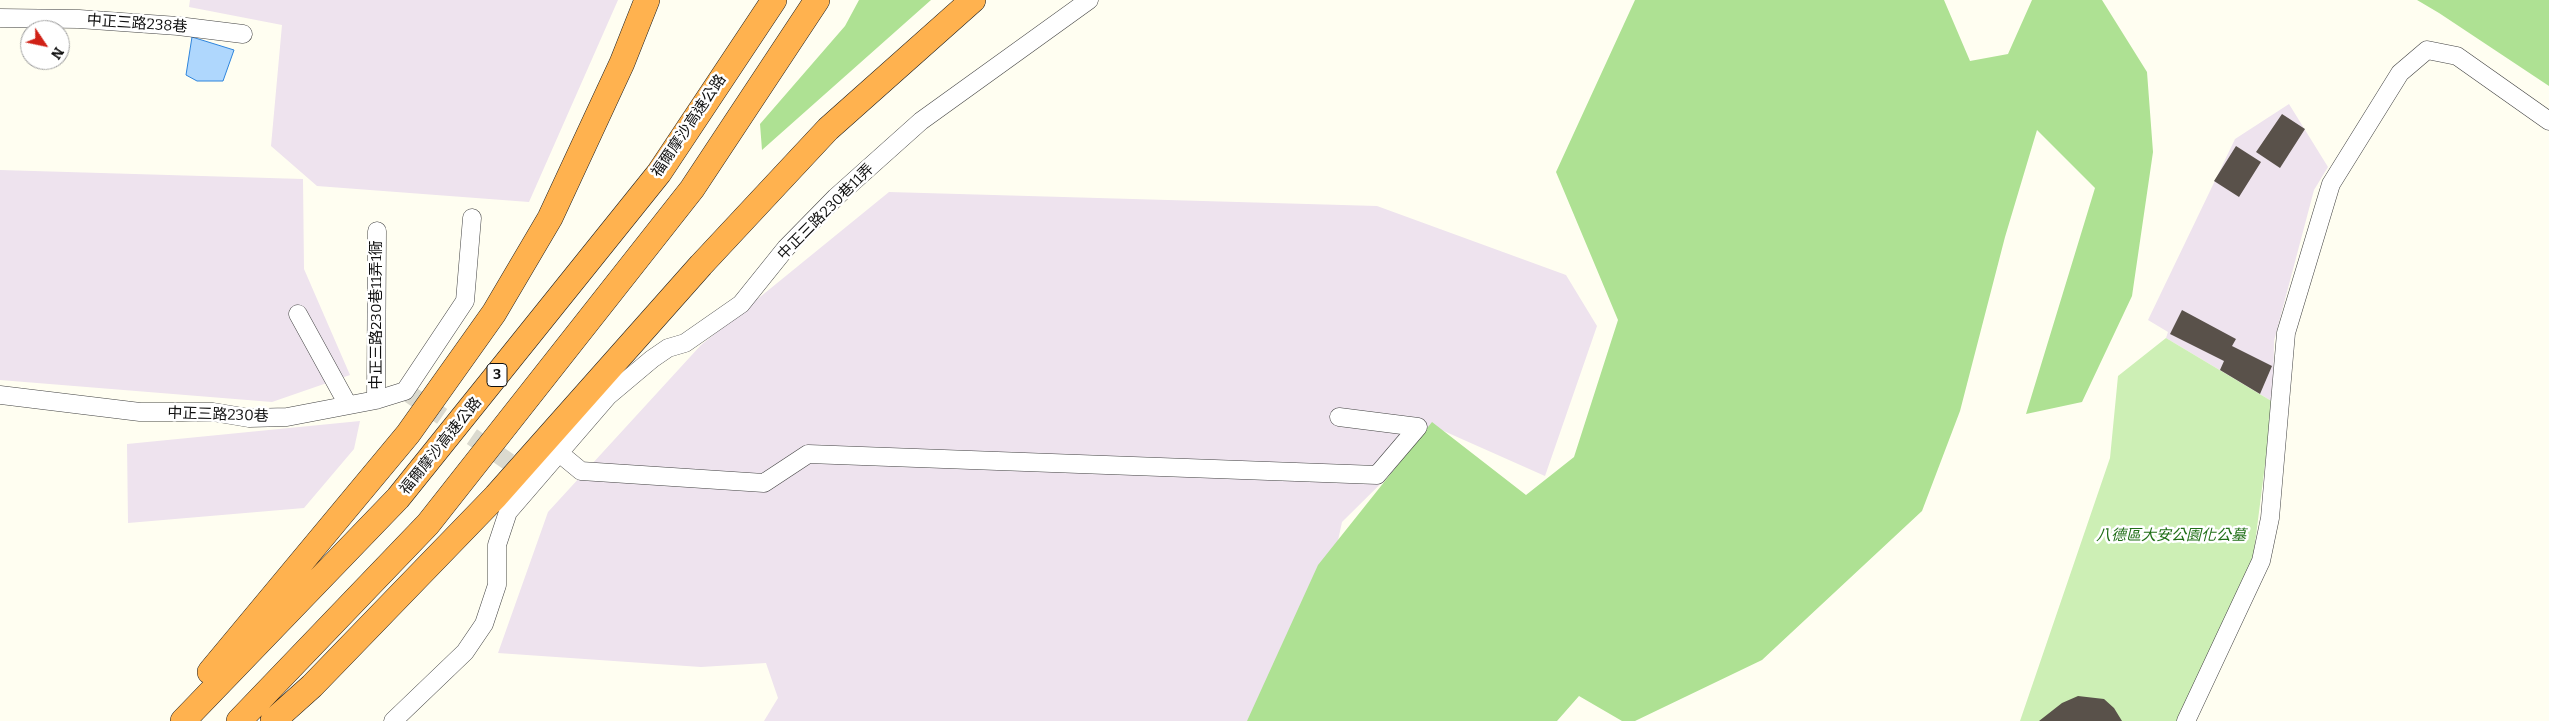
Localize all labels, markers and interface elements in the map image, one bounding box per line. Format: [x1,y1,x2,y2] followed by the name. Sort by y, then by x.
[86,12,188,36] street label: 中正三路238巷
[20,20,70,70] north arrow
[47,44,67,62] text: N
[648,71,730,181] street label: 福爾摩沙高速公路
[774,160,878,264] street label: 中正三路230巷11弄
[368,240,386,390] street label: 中正三路230巷11弄1衕
[487,364,507,386] road number: 3
[396,394,486,498] street label: 福爾摩沙高速公路
[167,404,269,426] street label: 中正三路230巷
[2096,527,2246,545] park label: 八德區大安公園化公墓

